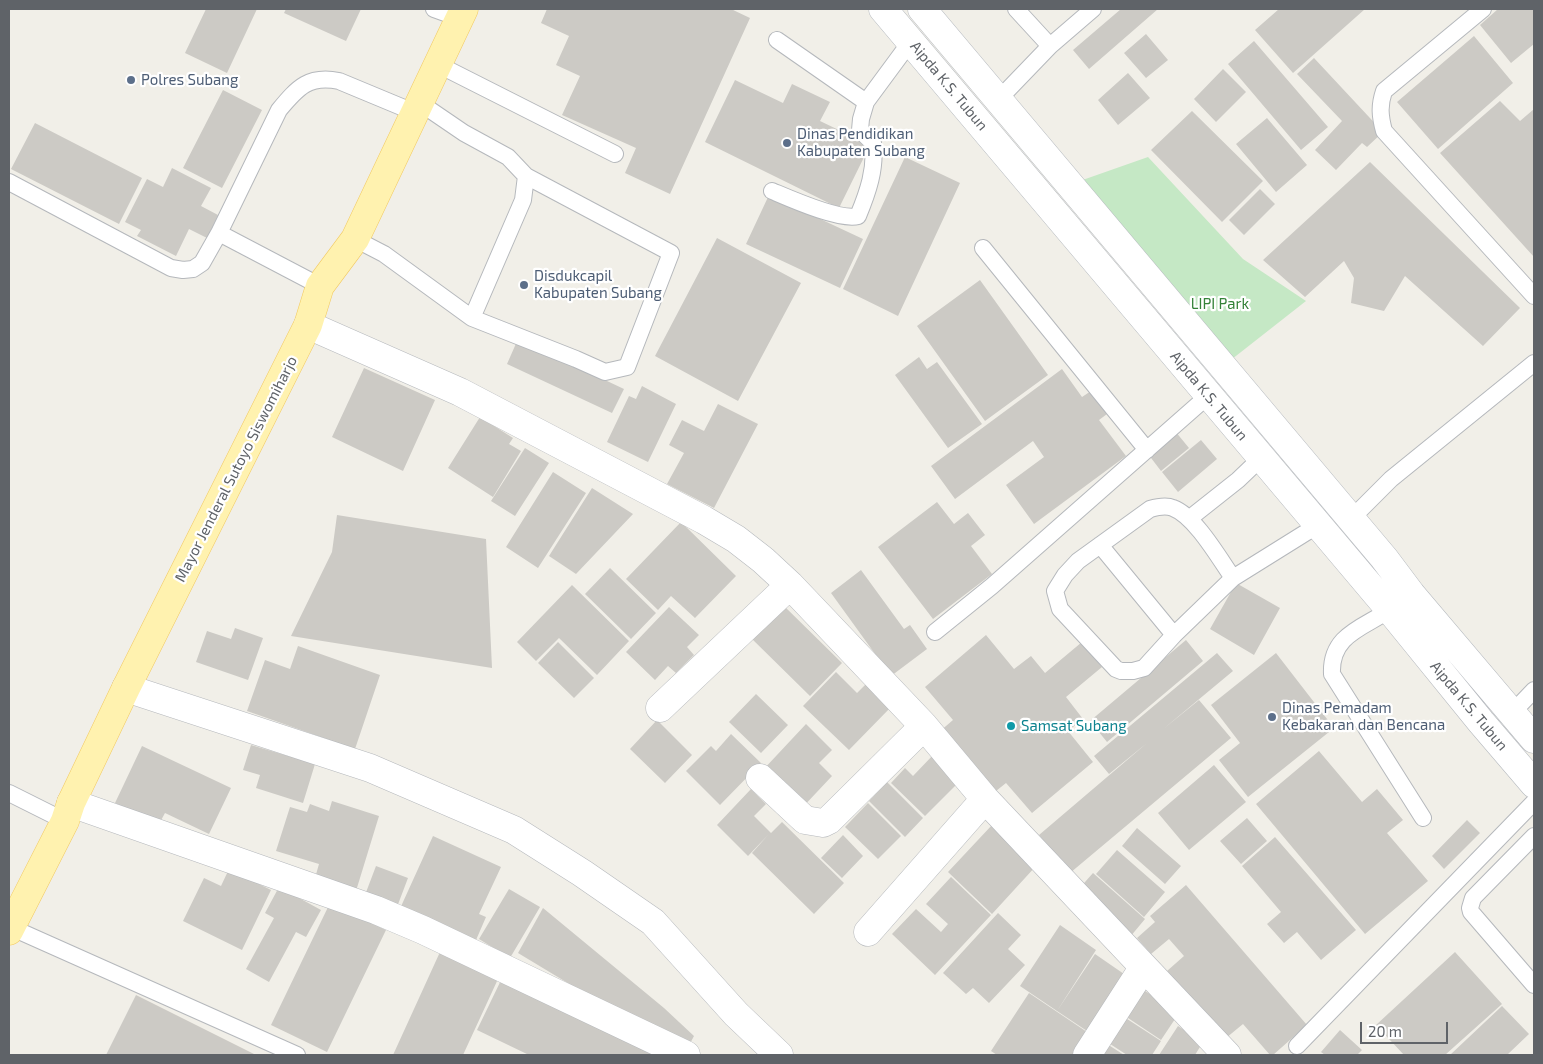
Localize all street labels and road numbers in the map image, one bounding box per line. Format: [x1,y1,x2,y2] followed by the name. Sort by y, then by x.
[906,38,992,134] street label: Aipda K.S. Tubun
[1166,348,1252,444] street label: Aipda K.S. Tubun
[171,353,301,585] street label: Mayor Jenderal Sutoyo Siswomiharjo
[1426,658,1512,754] street label: Aipda K.S. Tubun

